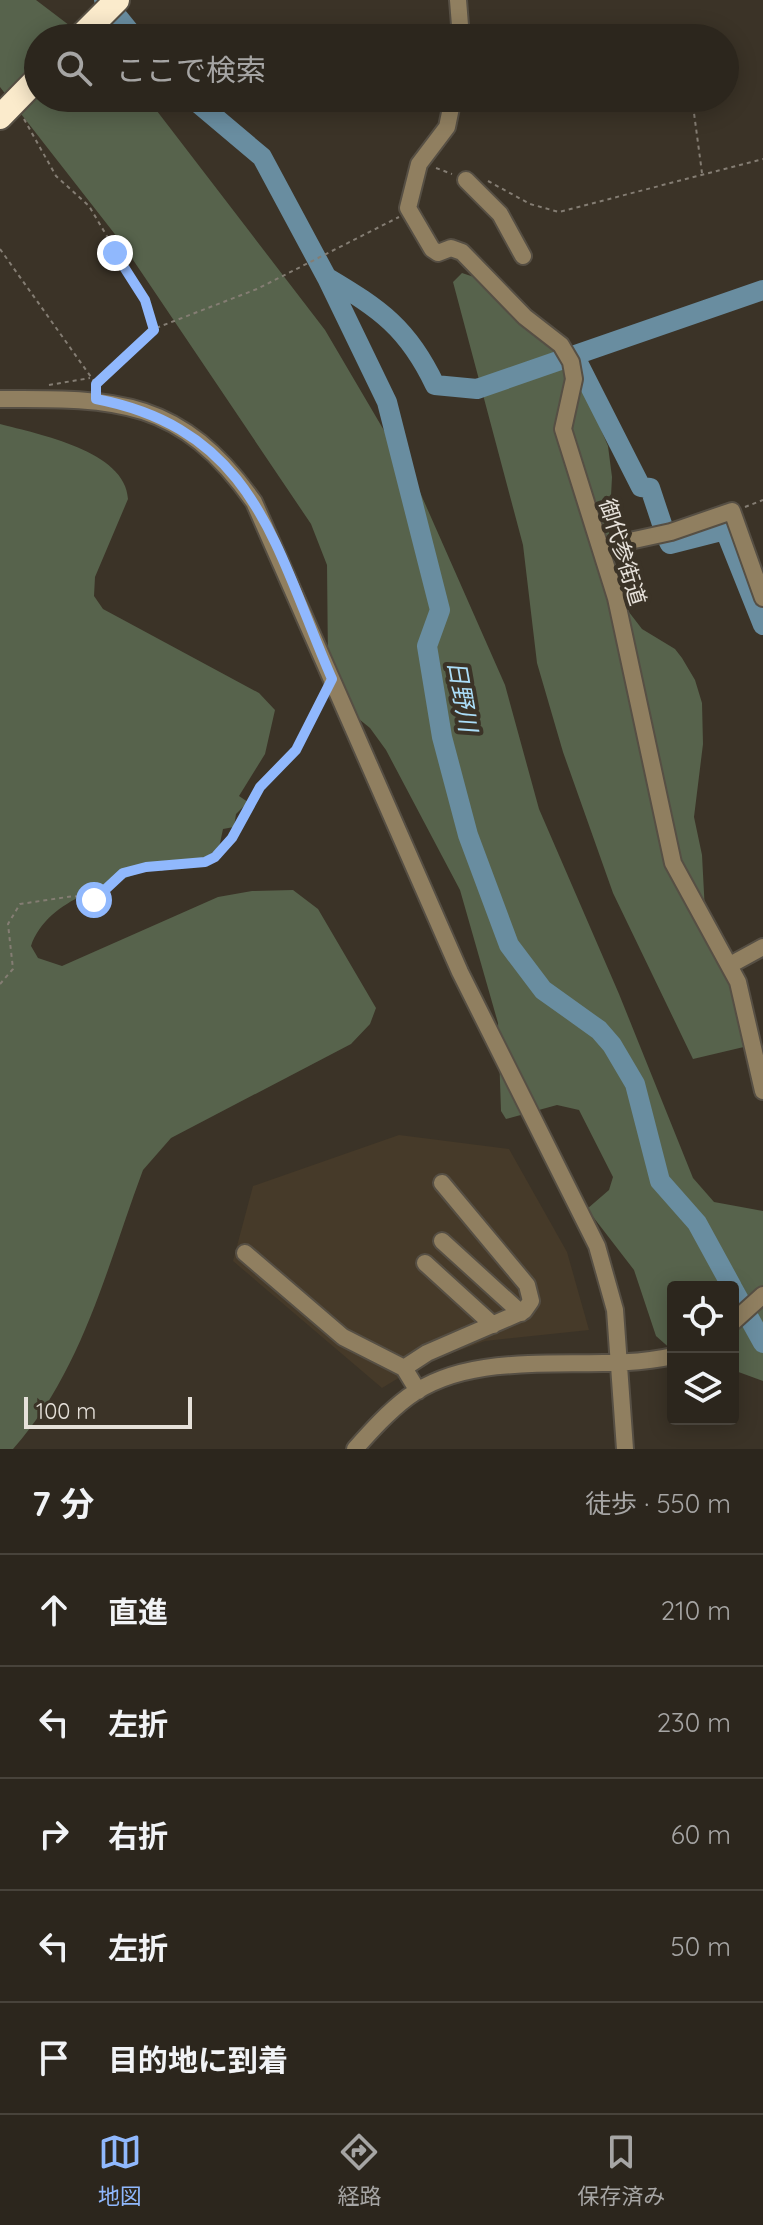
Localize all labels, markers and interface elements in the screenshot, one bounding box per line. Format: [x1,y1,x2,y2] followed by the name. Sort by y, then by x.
[24,24,739,112] search box
[52,46,96,90] icon: search
[116,51,266,89] text: ここで検索
[97,235,133,271] route end
[594,495,652,609] street label: 御代参街道
[442,658,485,737] water label: 日野川
[76,882,112,918] route start
[667,1281,739,1425] map controls
[667,1281,739,1353] button: locate
[667,1353,739,1425] button: layers
[24,1393,192,1429] scale bar
[36,1397,96,1425] text: 100 m
[32,1482,94,1525] text: 7 分
[585,1487,731,1520] text: 徒歩 · 550 m
[32,1588,76,1632] icon: ahead
[108,1593,168,1631] text: 直進
[661,1594,731,1627] text: 210 m
[32,1700,76,1744] icon: left
[108,1705,168,1743] text: 左折
[657,1706,731,1739] text: 230 m
[32,1812,76,1856] icon: right
[108,1817,168,1855] text: 右折
[671,1818,731,1851] text: 60 m
[32,1924,76,1968] icon: left
[108,1929,168,1967] text: 左折
[671,1930,731,1963] text: 50 m
[32,2036,76,2080] icon: arrive
[108,2041,288,2079] text: 目的地に到着
[98,2130,142,2210] tab: 地図
[337,2130,381,2210] tab: 経路
[577,2130,665,2210] tab: 保存済み

